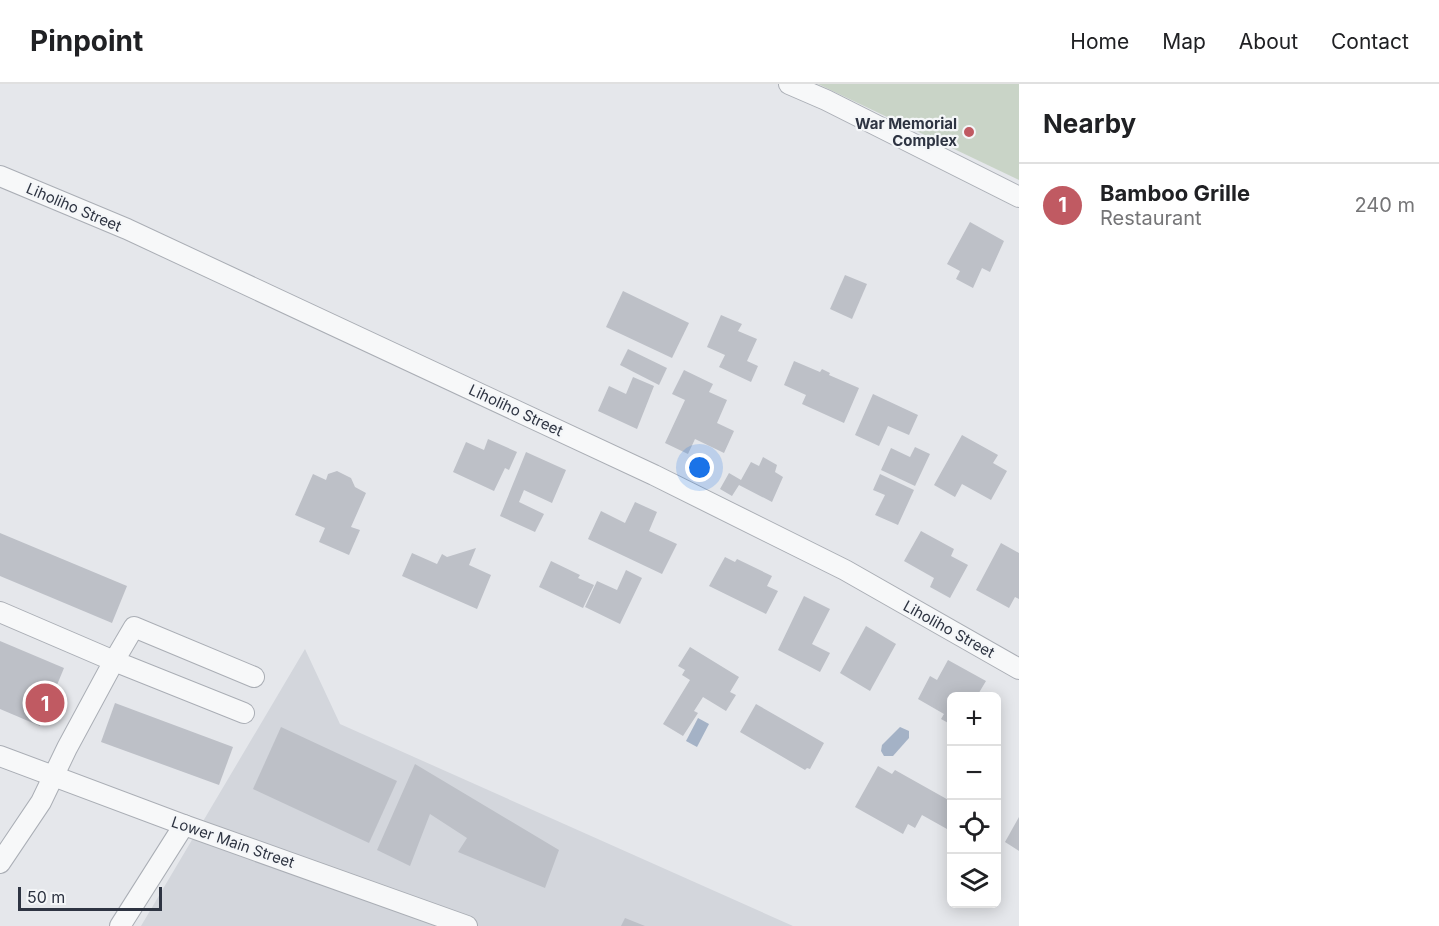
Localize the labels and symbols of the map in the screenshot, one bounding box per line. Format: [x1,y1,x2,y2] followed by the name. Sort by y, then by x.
[855,114,957,150] place label: War Memorial Complex
[962,125,976,139] marker: War Memorial Complex
[24,178,125,236] street label: Liholiho Street
[466,380,566,440] street label: Liholiho Street
[685,453,714,482] your location
[900,596,998,662] street label: Liholiho Street
[26,680,64,726] pin: 1
[169,812,297,872] street label: Lower Main Street
[18,884,162,912] scale bar

